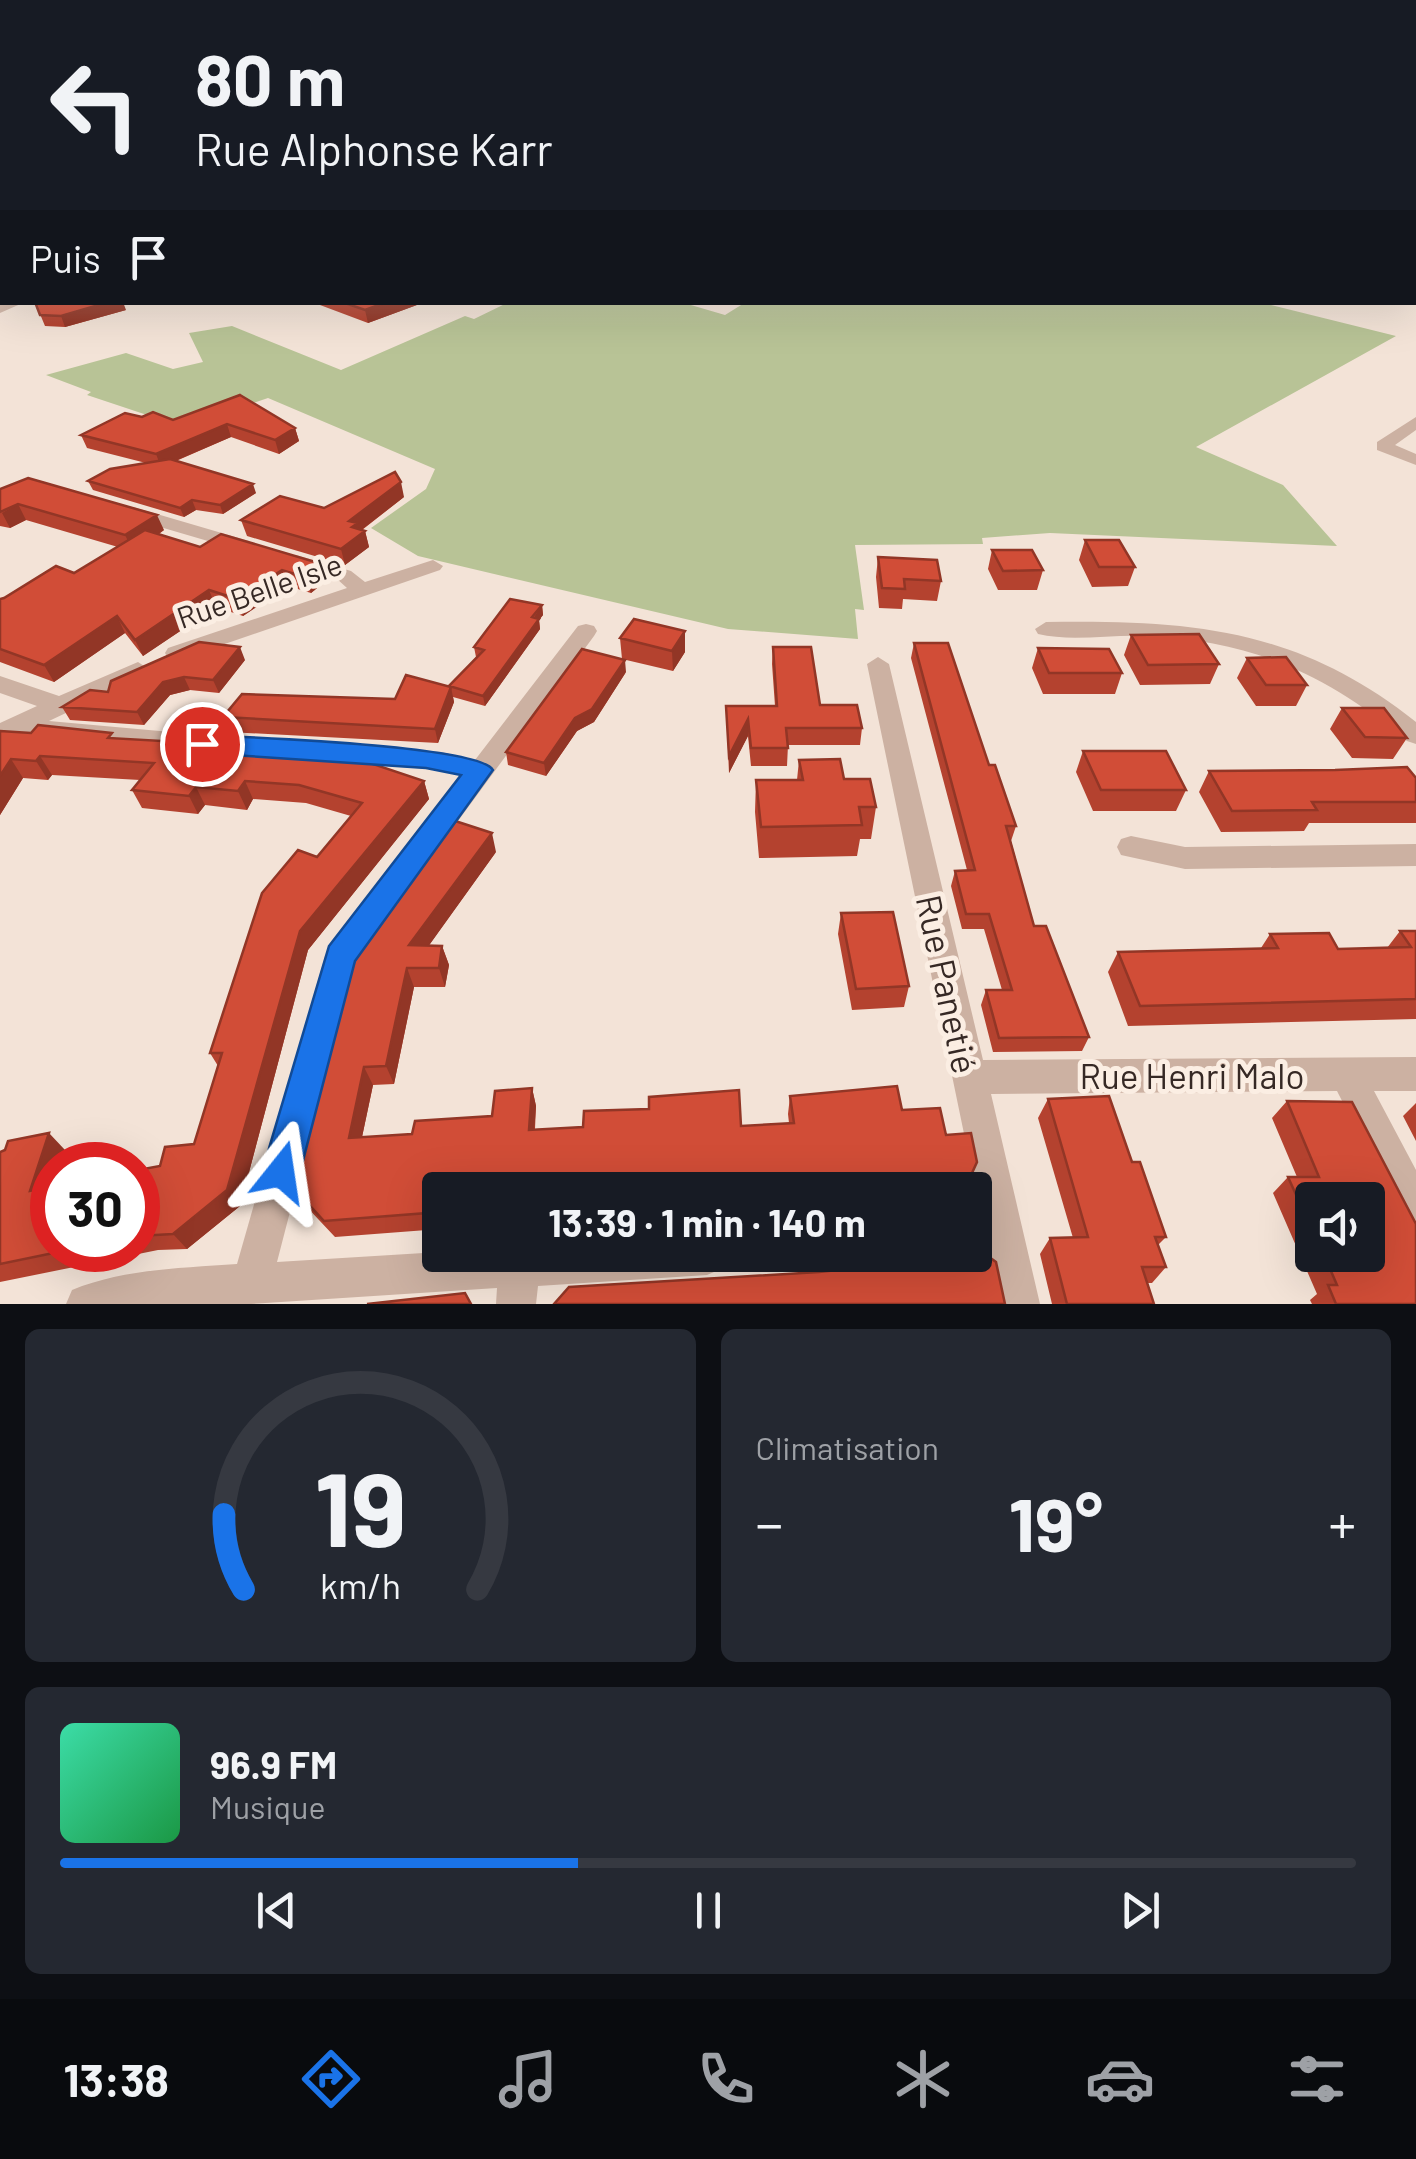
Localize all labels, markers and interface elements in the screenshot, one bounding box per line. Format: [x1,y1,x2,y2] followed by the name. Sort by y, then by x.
[195,36,345,120] text: 80 m
[30,40,160,170] icon: left
[195,121,553,175] text: Rue Alphonse Karr
[121,230,176,285] icon: arrive
[30,235,101,281] text: Puis
[172,545,346,635] street label: Rue Belle Isle
[160,702,245,787] pin
[175,717,230,772] icon: arrive
[909,891,987,1077] street label: Rue Panetié
[1080,1054,1304,1096] street label: Rue Henri Malo
[229,1120,333,1224] position arrow
[30,1142,160,1272] speed limit sign: 30
[1295,1182,1385,1272] map controls
[1295,1182,1385,1272] button: sound
[548,1199,866,1245] text: 13:39 · 1 min · 140 m
[756,1428,939,1466] text: Climatisation
[314,1443,406,1568] text: 19
[1008,1477,1103,1567] text: 19°
[756,1489,783,1555] text: −
[1328,1489,1356,1555] text: +
[320,1563,401,1606] text: km/h
[210,1741,337,1787] text: 96.9 FM
[210,1787,325,1825] text: Musique
[249,1883,304,1938] icon: previous
[681,1883,736,1938] icon: pause
[1113,1883,1168,1938] icon: next
[296,2044,366,2114] icon: directions
[493,2044,563,2114] icon: music
[691,2044,761,2114] icon: phone
[888,2044,958,2114] icon: climate
[1085,2044,1155,2114] icon: car
[1282,2044,1352,2114] icon: filters
[64,2052,169,2106] text: 13:38

